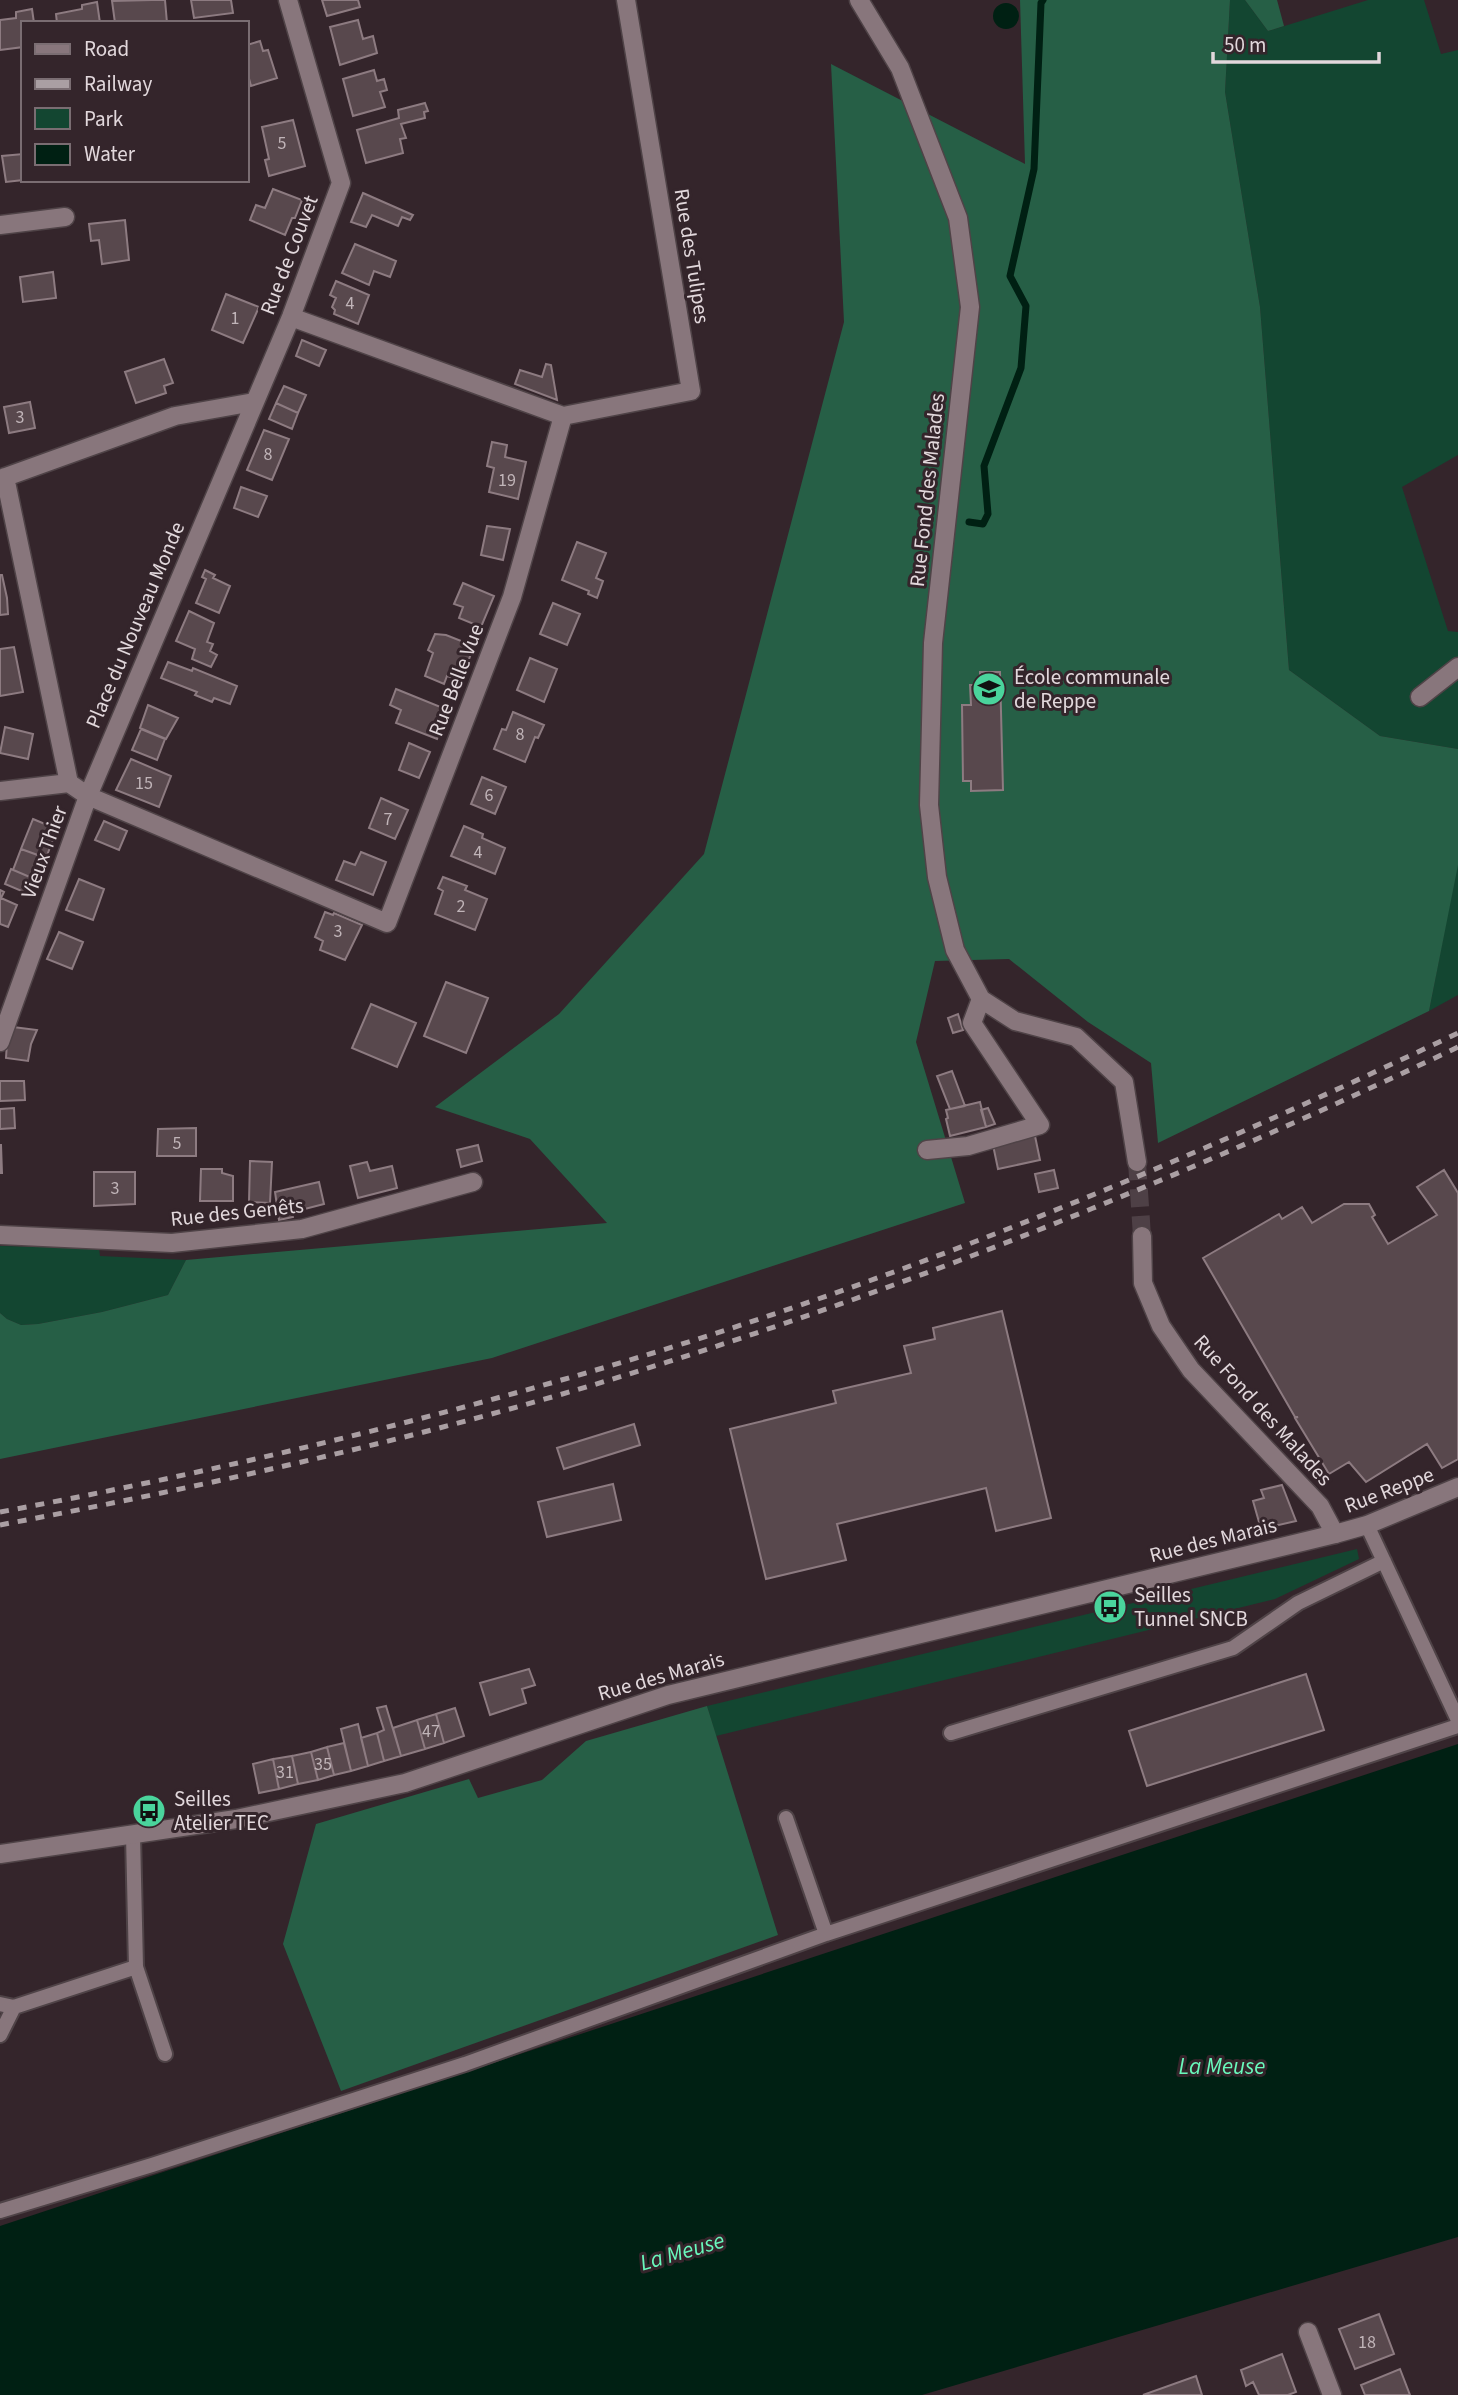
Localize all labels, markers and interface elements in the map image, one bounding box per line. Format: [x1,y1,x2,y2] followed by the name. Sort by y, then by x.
[21,21,248,182] legend
[1213,21,1379,65] scale bar
[1224,30,1266,60] text: 50 m
[84,34,129,64] text: Road
[84,69,152,99] text: Railway
[84,104,124,134] text: Park
[278,131,287,156] house number: 5
[84,139,136,169] text: Water
[667,186,717,326] street label: Rue des Tulipes
[252,191,326,319] street label: Rue de Couvet
[346,291,355,316] house number: 4
[231,306,239,331] house number: 1
[902,392,952,588] street label: Rue Fond des Malades
[16,405,25,430] house number: 3
[264,442,273,467] house number: 8
[498,468,516,493] house number: 19
[78,517,192,733] street label: Place du Nouveau Monde
[421,619,491,741] street label: Rue Belle Vue
[1014,662,1170,716] place label: École communale de Reppe
[970,670,1008,708] school or university icon: École communale de Reppe
[516,722,525,747] house number: 8
[135,771,153,796] house number: 15
[485,783,494,808] house number: 6
[13,801,75,903] street label: Vieux Thier
[384,807,393,832] house number: 7
[474,840,483,865] house number: 4
[457,894,466,919] house number: 2
[334,919,343,944] house number: 3
[173,1131,182,1156] house number: 5
[111,1176,120,1201] house number: 3
[169,1190,305,1234] street label: Rue des Genêts
[1187,1328,1339,1492] street label: Rue Fond des Malades
[1340,1459,1438,1521] street label: Rue Reppe
[1146,1510,1280,1570] street label: Rue des Marais
[1134,1580,1248,1634] place label: Seilles Tunnel SNCB
[1091,1588,1129,1626] bus stop icon: Seilles Tunnel SNCB
[594,1644,728,1708] street label: Rue des Marais
[422,1719,440,1744] house number: 47
[314,1752,332,1777] house number: 35
[276,1760,294,1785] house number: 31
[174,1784,269,1838] place label: Seilles Atelier TEC
[130,1792,168,1830] bus stop icon: Seilles Atelier TEC
[1179,2050,1265,2083] water label: La Meuse
[636,2224,728,2279] water label: La Meuse
[1358,2330,1376,2355] house number: 18

